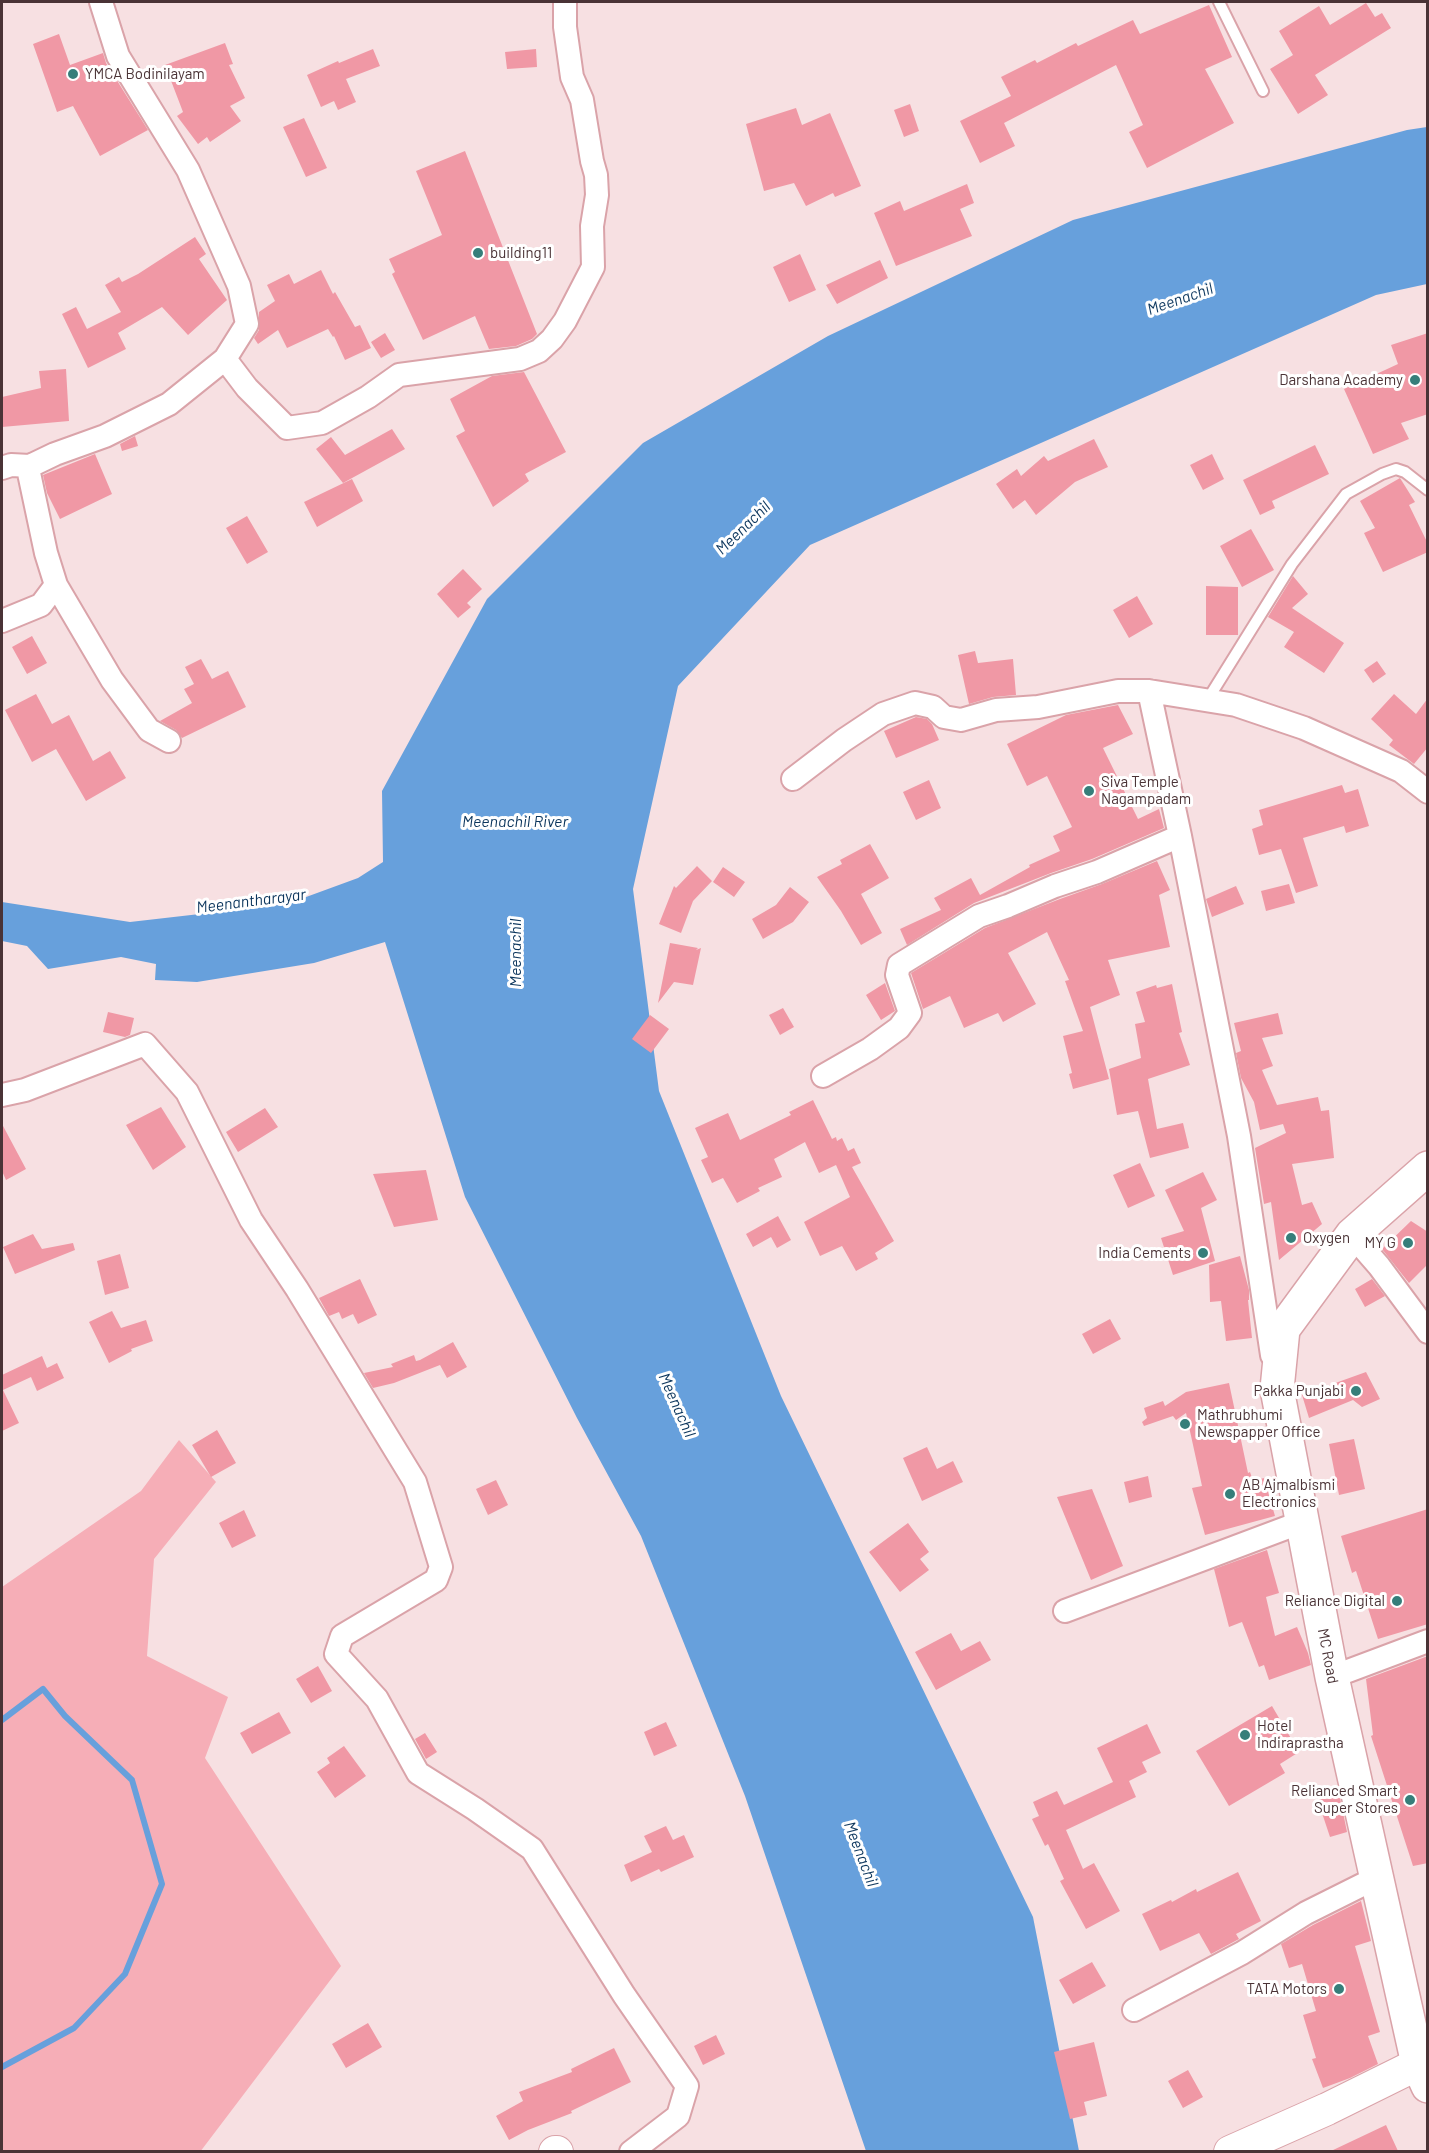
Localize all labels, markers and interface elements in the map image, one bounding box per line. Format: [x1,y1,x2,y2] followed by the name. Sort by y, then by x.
[85,65,205,83] place label: YMCA Bodinilayam
[66,67,80,81] marker: YMCA Bodinilayam
[490,244,552,262] place label: building11
[471,246,485,260] marker: building11
[1145,279,1215,319] water label: Meenachil
[1279,371,1403,389] place label: Darshana Academy
[1408,373,1422,387] marker: Darshana Academy
[712,497,774,559] water label: Meenachil
[1101,773,1191,808] place label: Siva Temple Nagampadam
[1082,784,1096,798] marker: Siva Temple Nagampadam
[462,812,568,832] water label: Meenachil River
[195,885,307,917] water label: Meenantharayar
[506,919,526,987] water label: Meenachil
[1303,1229,1350,1247] place label: Oxygen
[1284,1231,1298,1245] marker: Oxygen
[1365,1234,1396,1252] place label: MY G
[1401,1236,1415,1250] marker: MY G
[1098,1244,1191,1262] place label: India Cements
[1196,1246,1210,1260] marker: India Cements
[654,1370,700,1440] water label: Meenachil
[1254,1382,1344,1400] place label: Pakka Punjabi
[1349,1384,1363,1398] marker: Pakka Punjabi
[1197,1406,1321,1441] place label: Mathrubhumi Newspapper Office
[1178,1417,1192,1431] marker: Mathrubhumi Newspapper Office
[1242,1476,1335,1511] place label: AB Ajmalbismi Electronics
[1223,1487,1237,1501] marker: AB Ajmalbismi Electronics
[1285,1592,1385,1610] place label: Reliance Digital
[1390,1594,1404,1608] marker: Reliance Digital
[1314,1627,1342,1685] street label: MC Road
[1257,1717,1344,1752] place label: Hotel Indiraprastha
[1238,1728,1252,1742] marker: Hotel Indiraprastha
[1291,1782,1398,1817] place label: Relianced Smart Super Stores
[1403,1793,1417,1807] marker: Relianced Smart Super Stores
[840,1819,882,1889] water label: Meenachil
[1247,1980,1327,1998] place label: TATA Motors
[1332,1982,1346,1996] marker: TATA Motors

